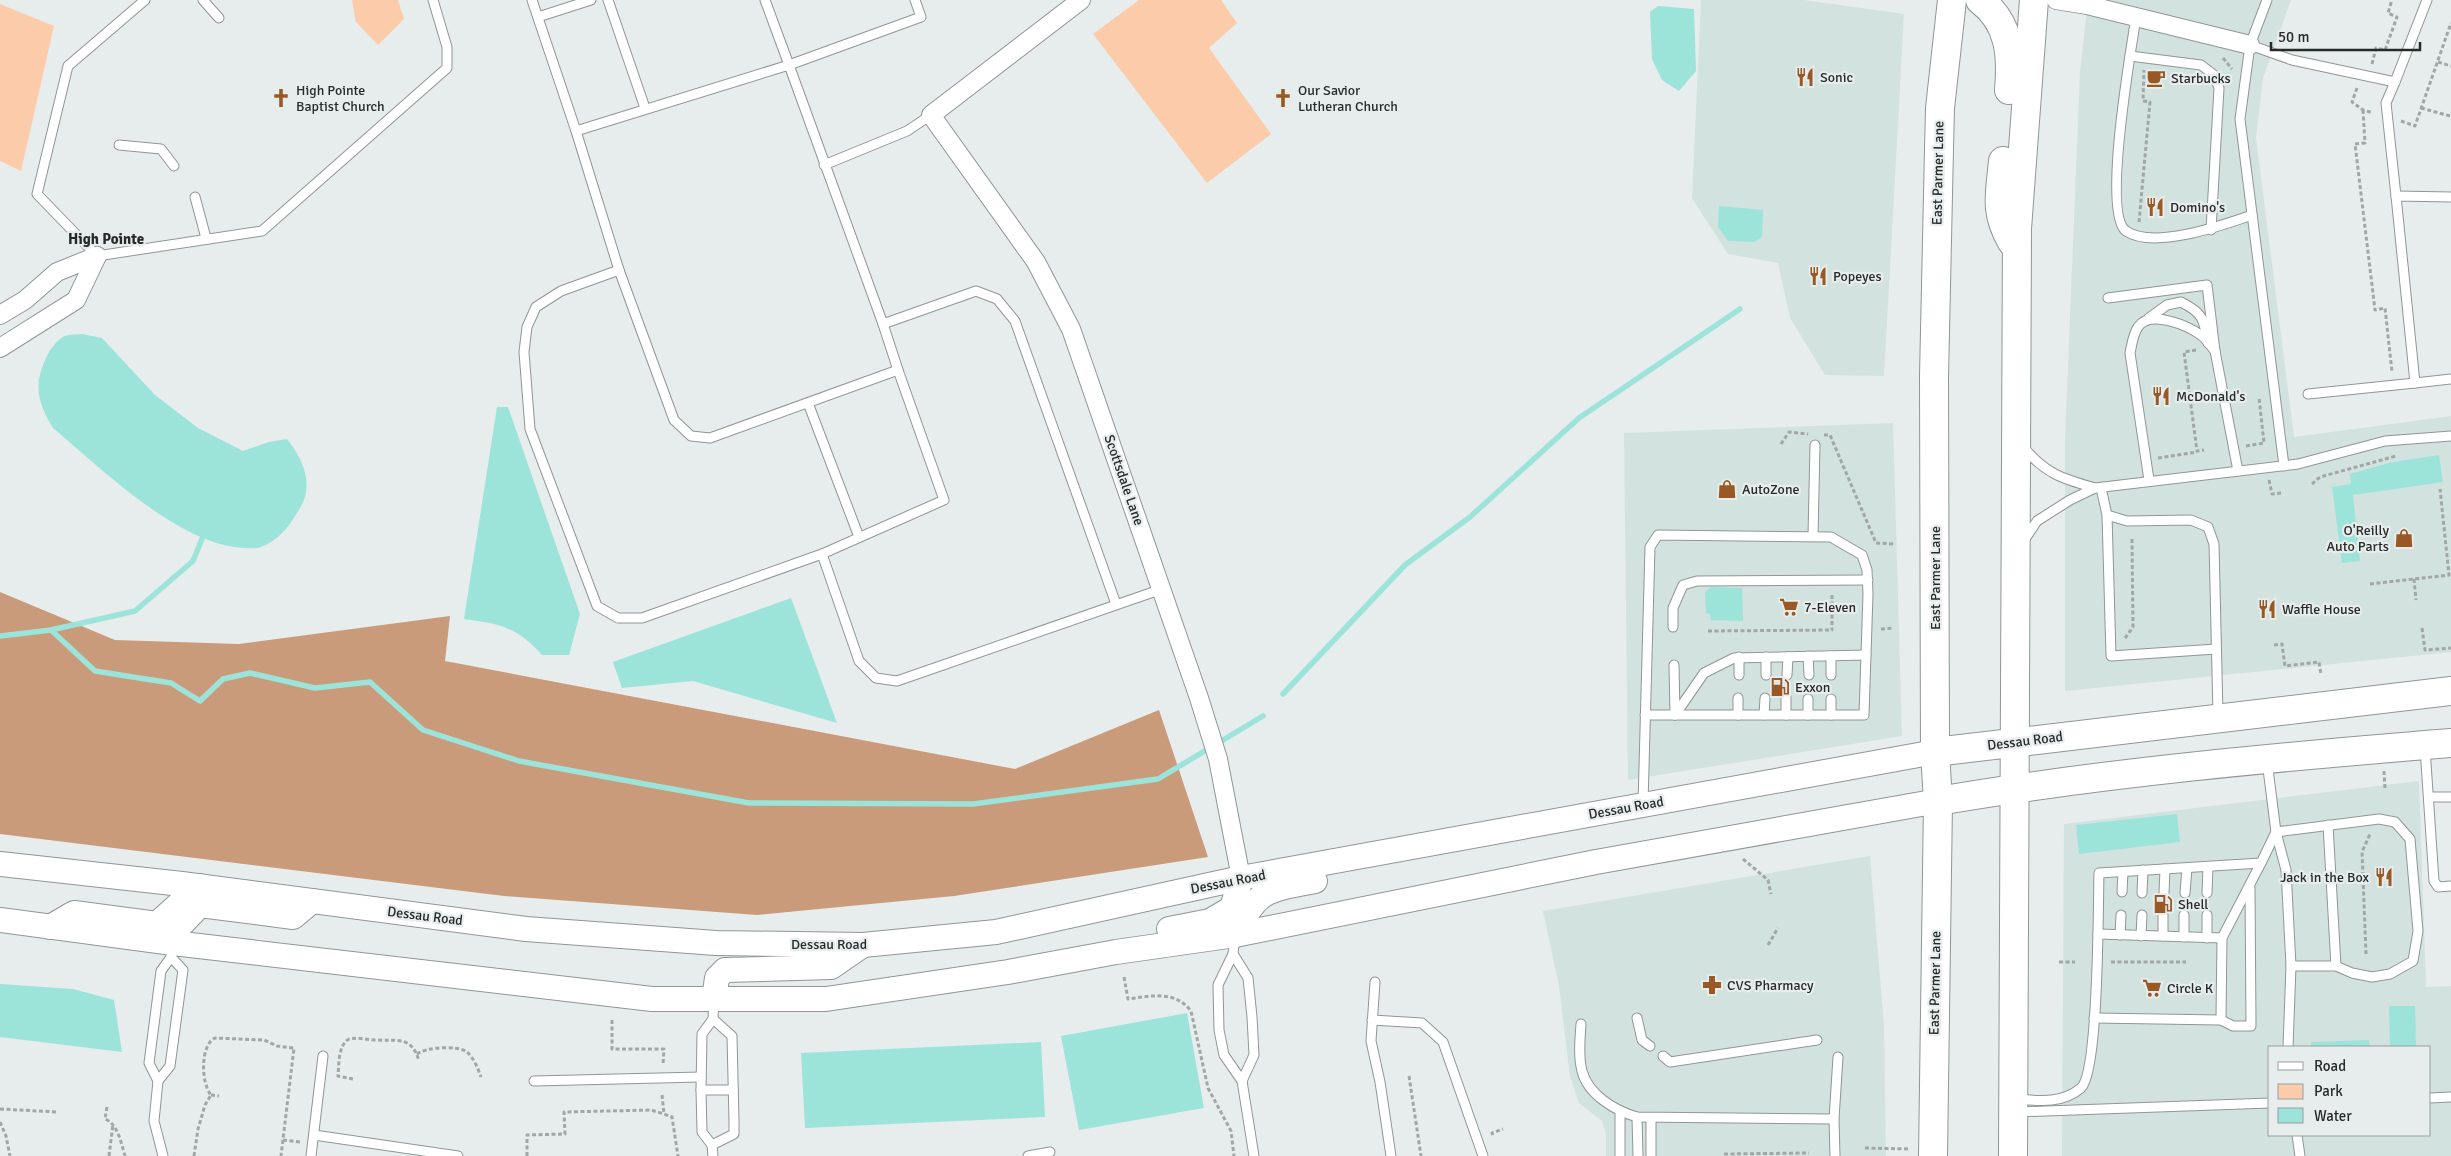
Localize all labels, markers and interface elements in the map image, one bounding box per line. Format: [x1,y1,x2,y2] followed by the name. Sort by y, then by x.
[2271,20,2420,52] scale bar
[2278,28,2309,46] text: 50 m
[1794,66,1816,88] restaurant icon: Sonic
[2145,67,2167,89] cafe icon: Starbucks
[1820,69,1853,86] place label: Sonic
[2171,70,2231,87] place label: Starbucks
[296,82,385,115] place label: High Pointe Baptist Church
[1298,82,1398,115] place label: Our Savior Lutheran Church
[270,87,292,109] church icon: High Pointe Baptist Church
[1272,87,1294,109] church icon: Our Savior Lutheran Church
[1929,121,1947,225] street label: East Parmer Lane
[2144,196,2166,218] restaurant icon: Domino's
[2170,199,2225,216] place label: Domino's
[68,230,144,248] district label: High Pointe
[1807,265,1829,287] restaurant icon: Popeyes
[1833,268,1882,285] place label: Popeyes
[2150,385,2172,407] restaurant icon: McDonald's
[2176,388,2245,405] place label: McDonald's
[1101,432,1147,528] street label: Scottsdale Lane
[1716,478,1738,500] shop icon: AutoZone
[1742,481,1800,498] place label: AutoZone
[2327,522,2389,555] place label: O'Reilly Auto Parts
[1927,526,1944,630] street label: East Parmer Lane
[2393,527,2415,549] shop icon: O'Reilly Auto Parts
[1778,596,1800,618] supermarket icon: 7-Eleven
[2256,598,2278,620] restaurant icon: Waffle House
[1804,599,1856,616] place label: 7-Eleven
[2282,601,2361,618] place label: Waffle House
[1769,676,1791,698] fuel station icon: Exxon
[1795,679,1830,696] place label: Exxon
[1986,728,2064,754] street label: Dessau Road
[1587,793,1665,823] street label: Dessau Road
[1189,866,1267,898] street label: Dessau Road
[2373,866,2395,888] restaurant icon: Jack in the Box
[2280,869,2370,886] place label: Jack in the Box
[2152,893,2174,915] fuel station icon: Shell
[2178,896,2208,913] place label: Shell
[386,903,464,929] street label: Dessau Road
[1926,931,1944,1035] street label: East Parmer Lane
[791,936,867,953] street label: Dessau Road
[1701,974,1723,996] pharmacy icon: CVS Pharmacy
[1727,977,1814,994] place label: CVS Pharmacy
[2141,977,2163,999] supermarket icon: Circle K
[2167,980,2214,997] place label: Circle K
[2268,1046,2431,1136] legend
[2314,1057,2346,1075] text: Road
[2314,1082,2343,1100] text: Park
[2314,1107,2352,1125] text: Water

